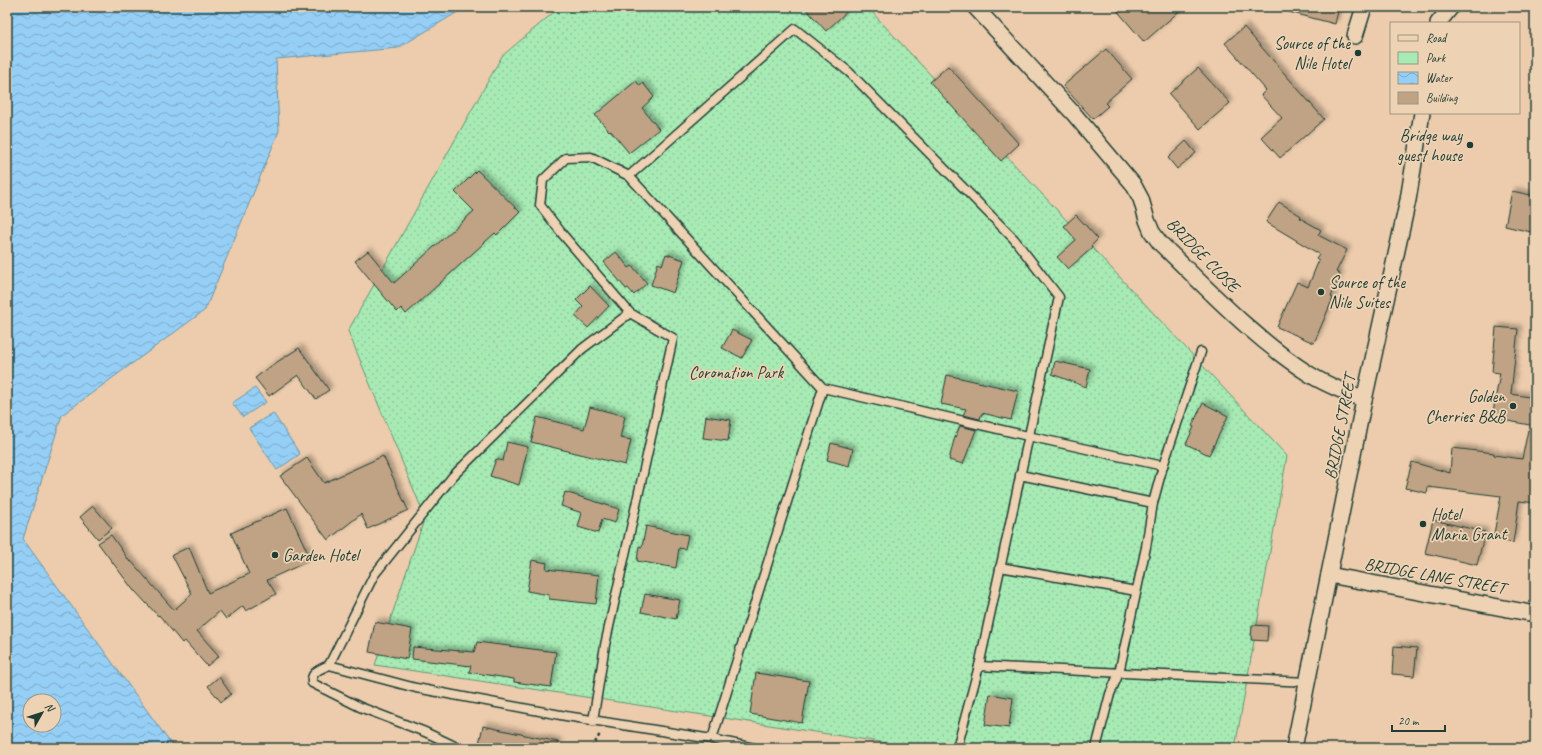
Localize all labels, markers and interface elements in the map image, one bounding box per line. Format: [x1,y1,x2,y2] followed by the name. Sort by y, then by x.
[1390,22,1520,114] legend
[1426,30,1448,46] text: Road
[1274,33,1353,74] place label: Source of the Nile Hotel
[1353,48,1363,58] marker: Source of the Nile Hotel
[1426,50,1447,66] text: Park
[1426,70,1454,86] text: Water
[1426,90,1458,106] text: Building
[1397,125,1463,166] place label: Bridge way guest house
[1465,140,1475,150] marker: Bridge way guest house
[1162,213,1245,298] street label: BRIDGE CLOSE
[1329,272,1407,313] place label: Source of the Nile Suites
[1316,287,1326,297] marker: Source of the Nile Suites
[689,362,785,383] park label: Coronation Park
[1320,369,1361,481] street label: BRIDGE STREET
[1425,386,1506,427] place label: Golden Cherries B&B
[1508,401,1518,411] marker: Golden Cherries B&B
[1431,504,1509,545] place label: Hotel Maria Grant
[1418,519,1428,529] marker: Hotel Maria Grant
[283,545,362,566] place label: Garden Hotel
[270,550,280,560] marker: Garden Hotel
[1363,553,1510,599] street label: BRIDGE LANE STREET
[22,693,62,733] north arrow
[42,700,59,715] text: N
[1392,707,1445,733] scale bar
[1398,713,1420,729] text: 20 m

